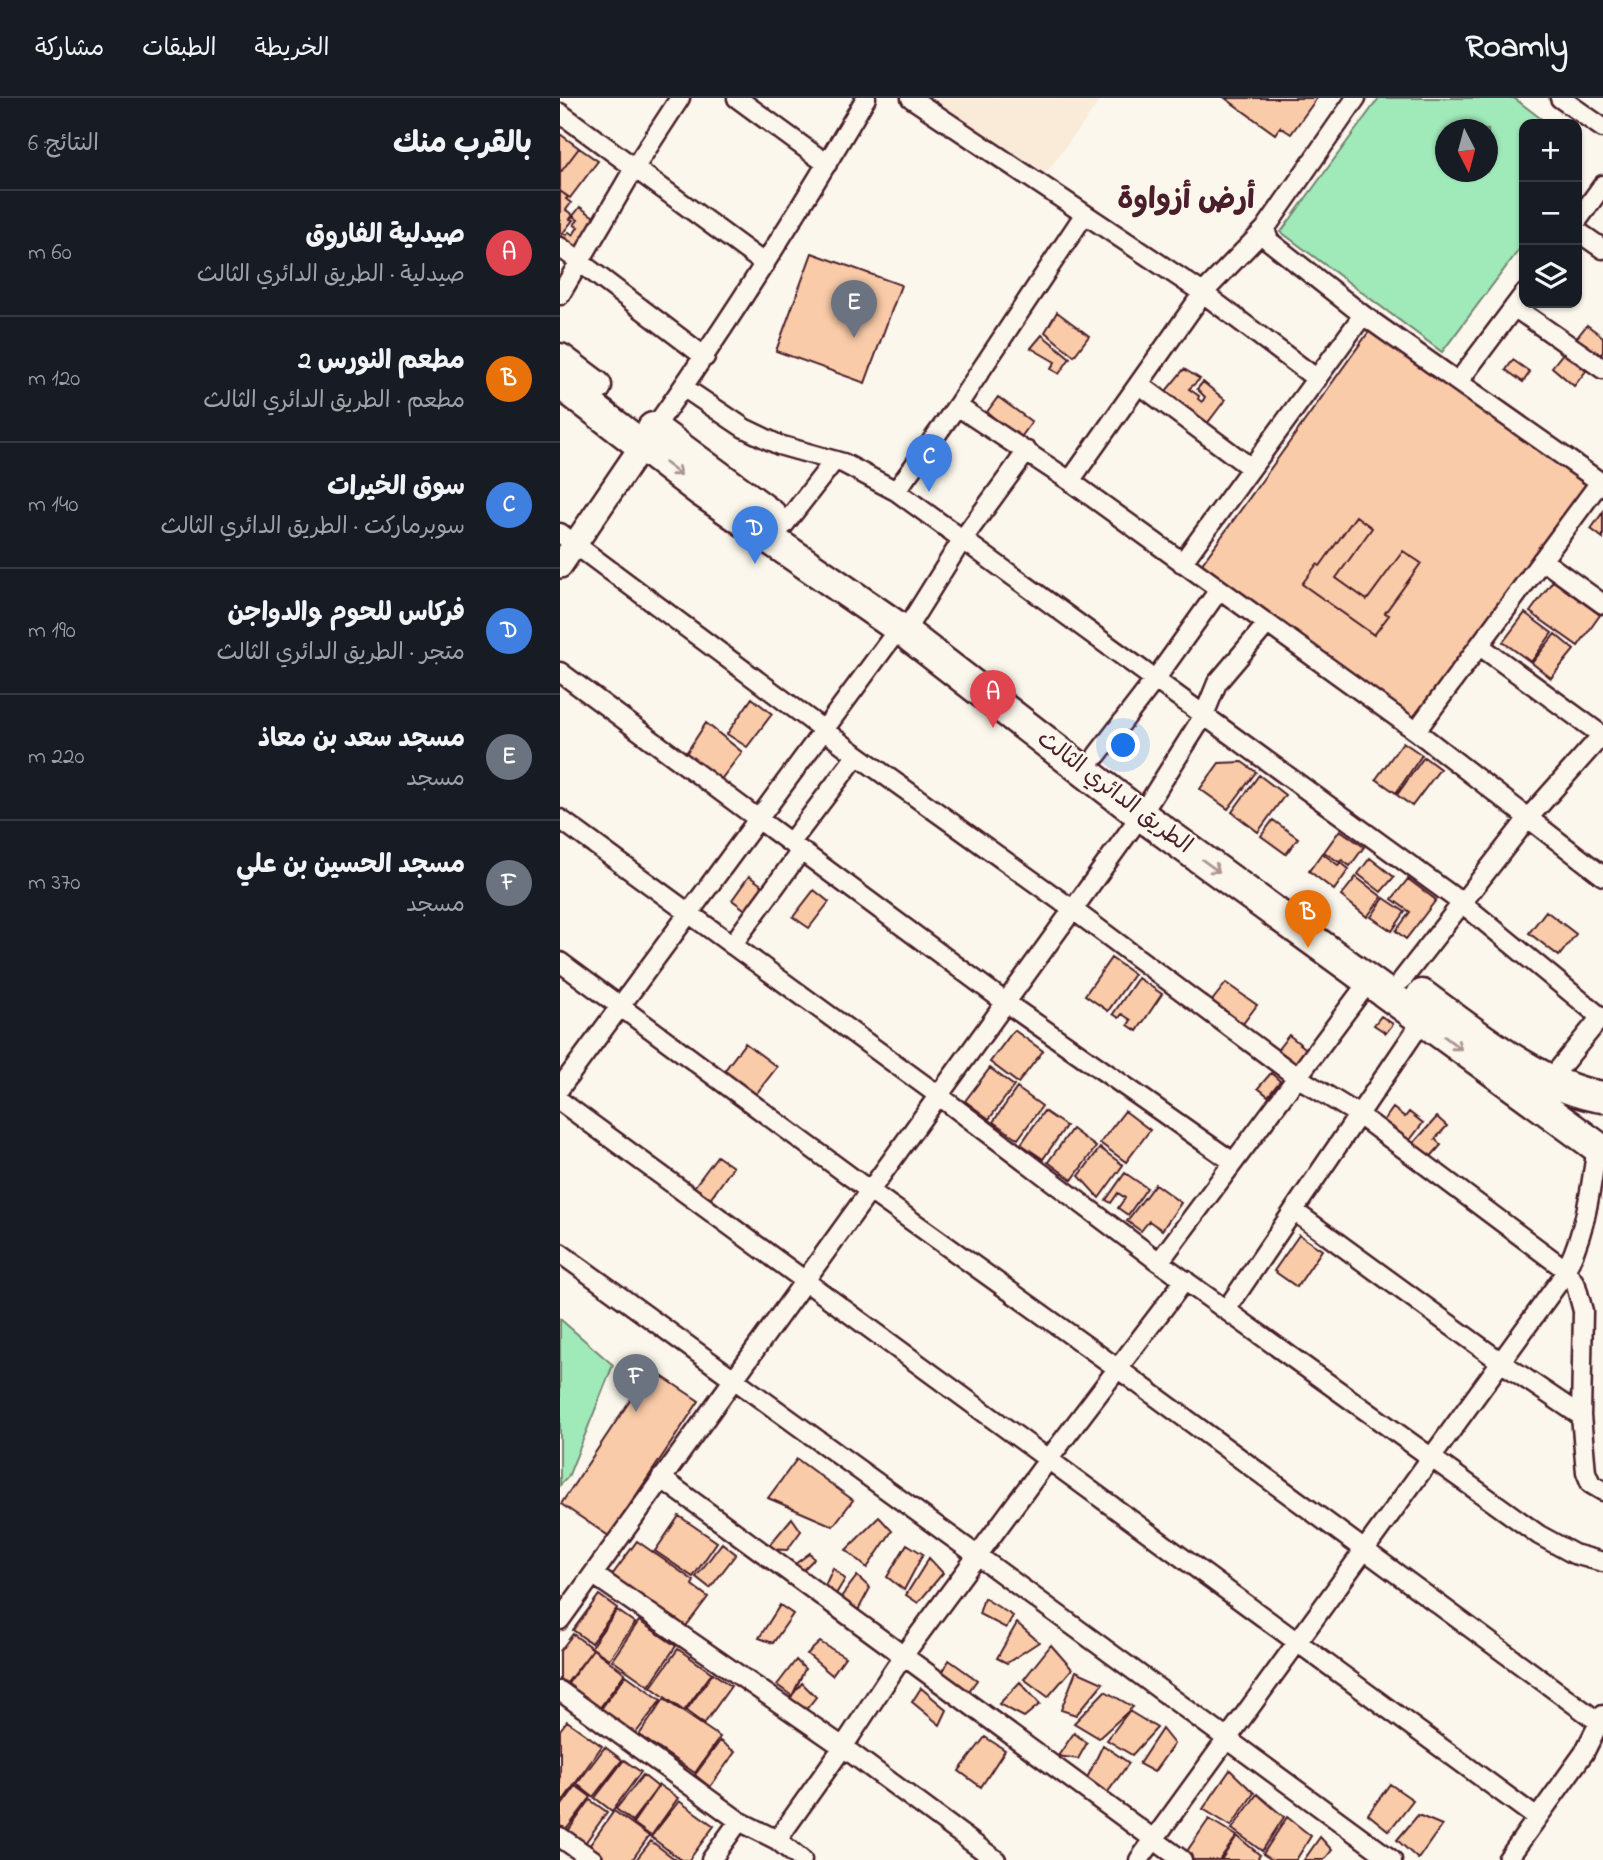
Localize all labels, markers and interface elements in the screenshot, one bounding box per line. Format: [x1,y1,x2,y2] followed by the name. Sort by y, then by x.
[1465,24,1568,72] text: Roamly
[35,32,104,67] text: مشاركة
[142,32,217,67] text: الطبقات
[255,32,329,67] text: الخريطة
[1435,119,1498,182] north arrow
[1519,119,1582,308] map controls
[1519,119,1582,182] button: +
[393,123,532,167] text: بالقرب منك
[28,128,99,161] text: النتائج: 6
[1117,179,1256,223] district label: أرض أزواوة
[1519,182,1582,245] button: −
[306,217,465,255] text: صيدلية الفاروق
[28,237,72,270] text: 60 m
[502,237,516,270] text: A
[1519,245,1582,308] button: layers
[197,259,465,292] text: صيدلية · الطريق الدائري الثالث
[831,280,877,338] pin: E
[298,343,465,381] text: مطعم النورس 2
[28,363,80,396] text: 120 m
[501,363,517,396] text: B
[203,385,465,418] text: مطعم · الطريق الدائري الثالث
[906,434,952,492] pin: C
[663,461,682,476] one-way arrow
[327,469,465,507] text: سوق الخيرات
[28,489,78,522] text: 140 m
[503,489,515,522] text: C
[732,506,778,564] pin: D
[160,511,465,544] text: سوبرماركت · الطريق الدائري الثالث
[227,595,465,633] text: فركاس للحوم والدواجن
[28,615,76,648] text: 190 m
[501,615,517,648] text: D
[216,637,465,670] text: متجر · الطريق الدائري الثالث
[970,670,1016,728] pin: A
[258,721,465,759] text: مسجد سعد بن معاذ
[1029,724,1199,862] street label: الطريق الدائري الثالث
[1106,728,1140,762] your location
[28,741,84,774] text: 220 m
[502,741,516,774] text: E
[406,763,465,796] text: مسجد
[236,847,465,885] text: مسجد الحسين بن علي
[1201,858,1220,873] one-way arrow
[28,867,81,900] text: 370 m
[502,867,516,900] text: F
[406,889,465,922] text: مسجد
[1285,890,1331,948] pin: B
[1444,1036,1462,1051] one-way arrow
[613,1354,659,1412] pin: F

